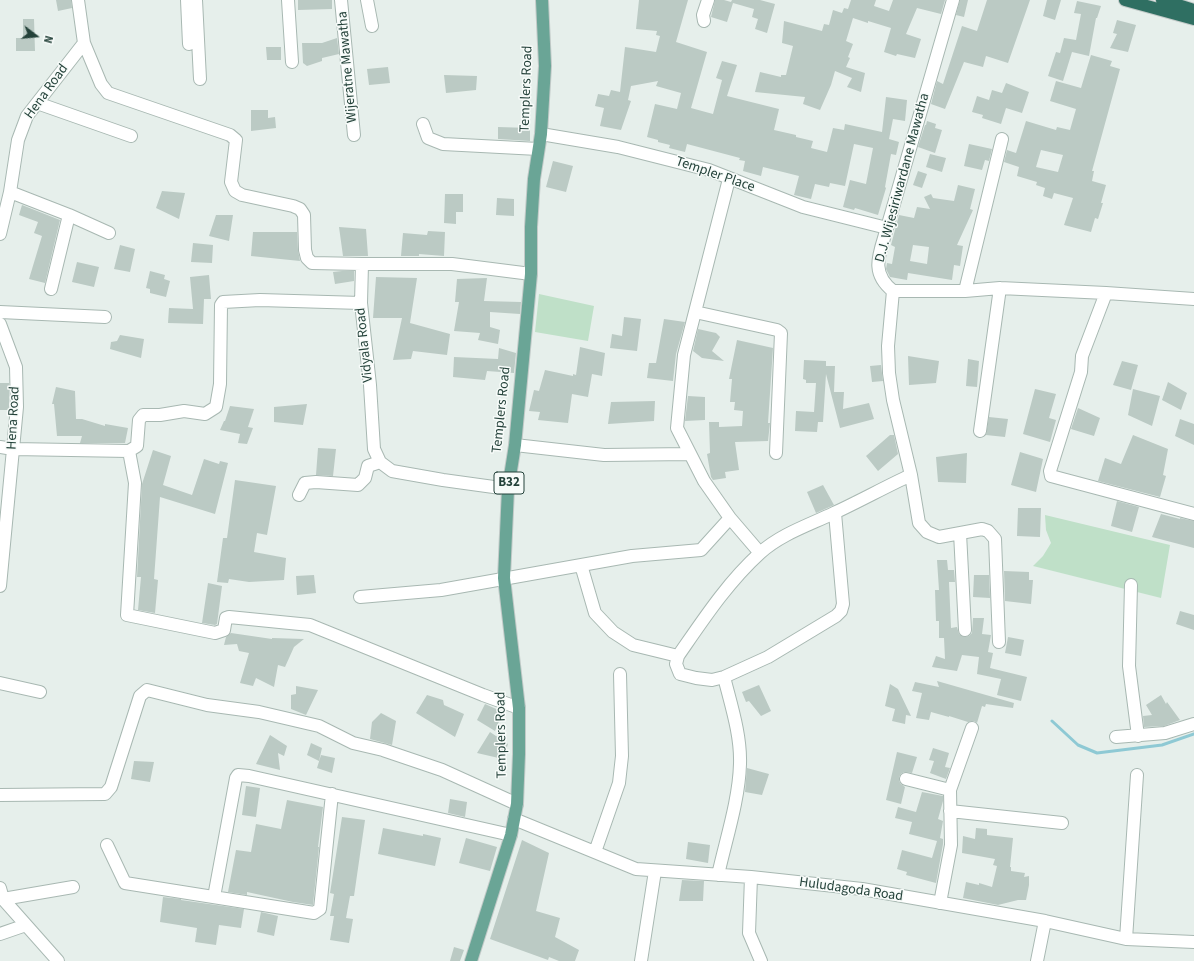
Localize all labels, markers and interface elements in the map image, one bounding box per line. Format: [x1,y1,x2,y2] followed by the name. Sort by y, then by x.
[335,11,361,123] street label: Wijeratne Mawatha
[16,16,56,56] north arrow
[40,34,56,45] text: N
[517,45,537,133] street label: Templers Road
[22,61,72,123] street label: Hena Road
[872,92,934,264] street label: D.J. Wijesiriwardane Mawatha
[673,154,757,196] street label: Templer Place
[353,307,377,383] street label: Vidyala Road
[489,366,515,454] street label: Templers Road
[4,386,24,450] street label: Hena Road
[494,472,524,494] road number: B32
[493,691,511,779] street label: Templers Road
[798,874,904,906] street label: Huludagoda Road

